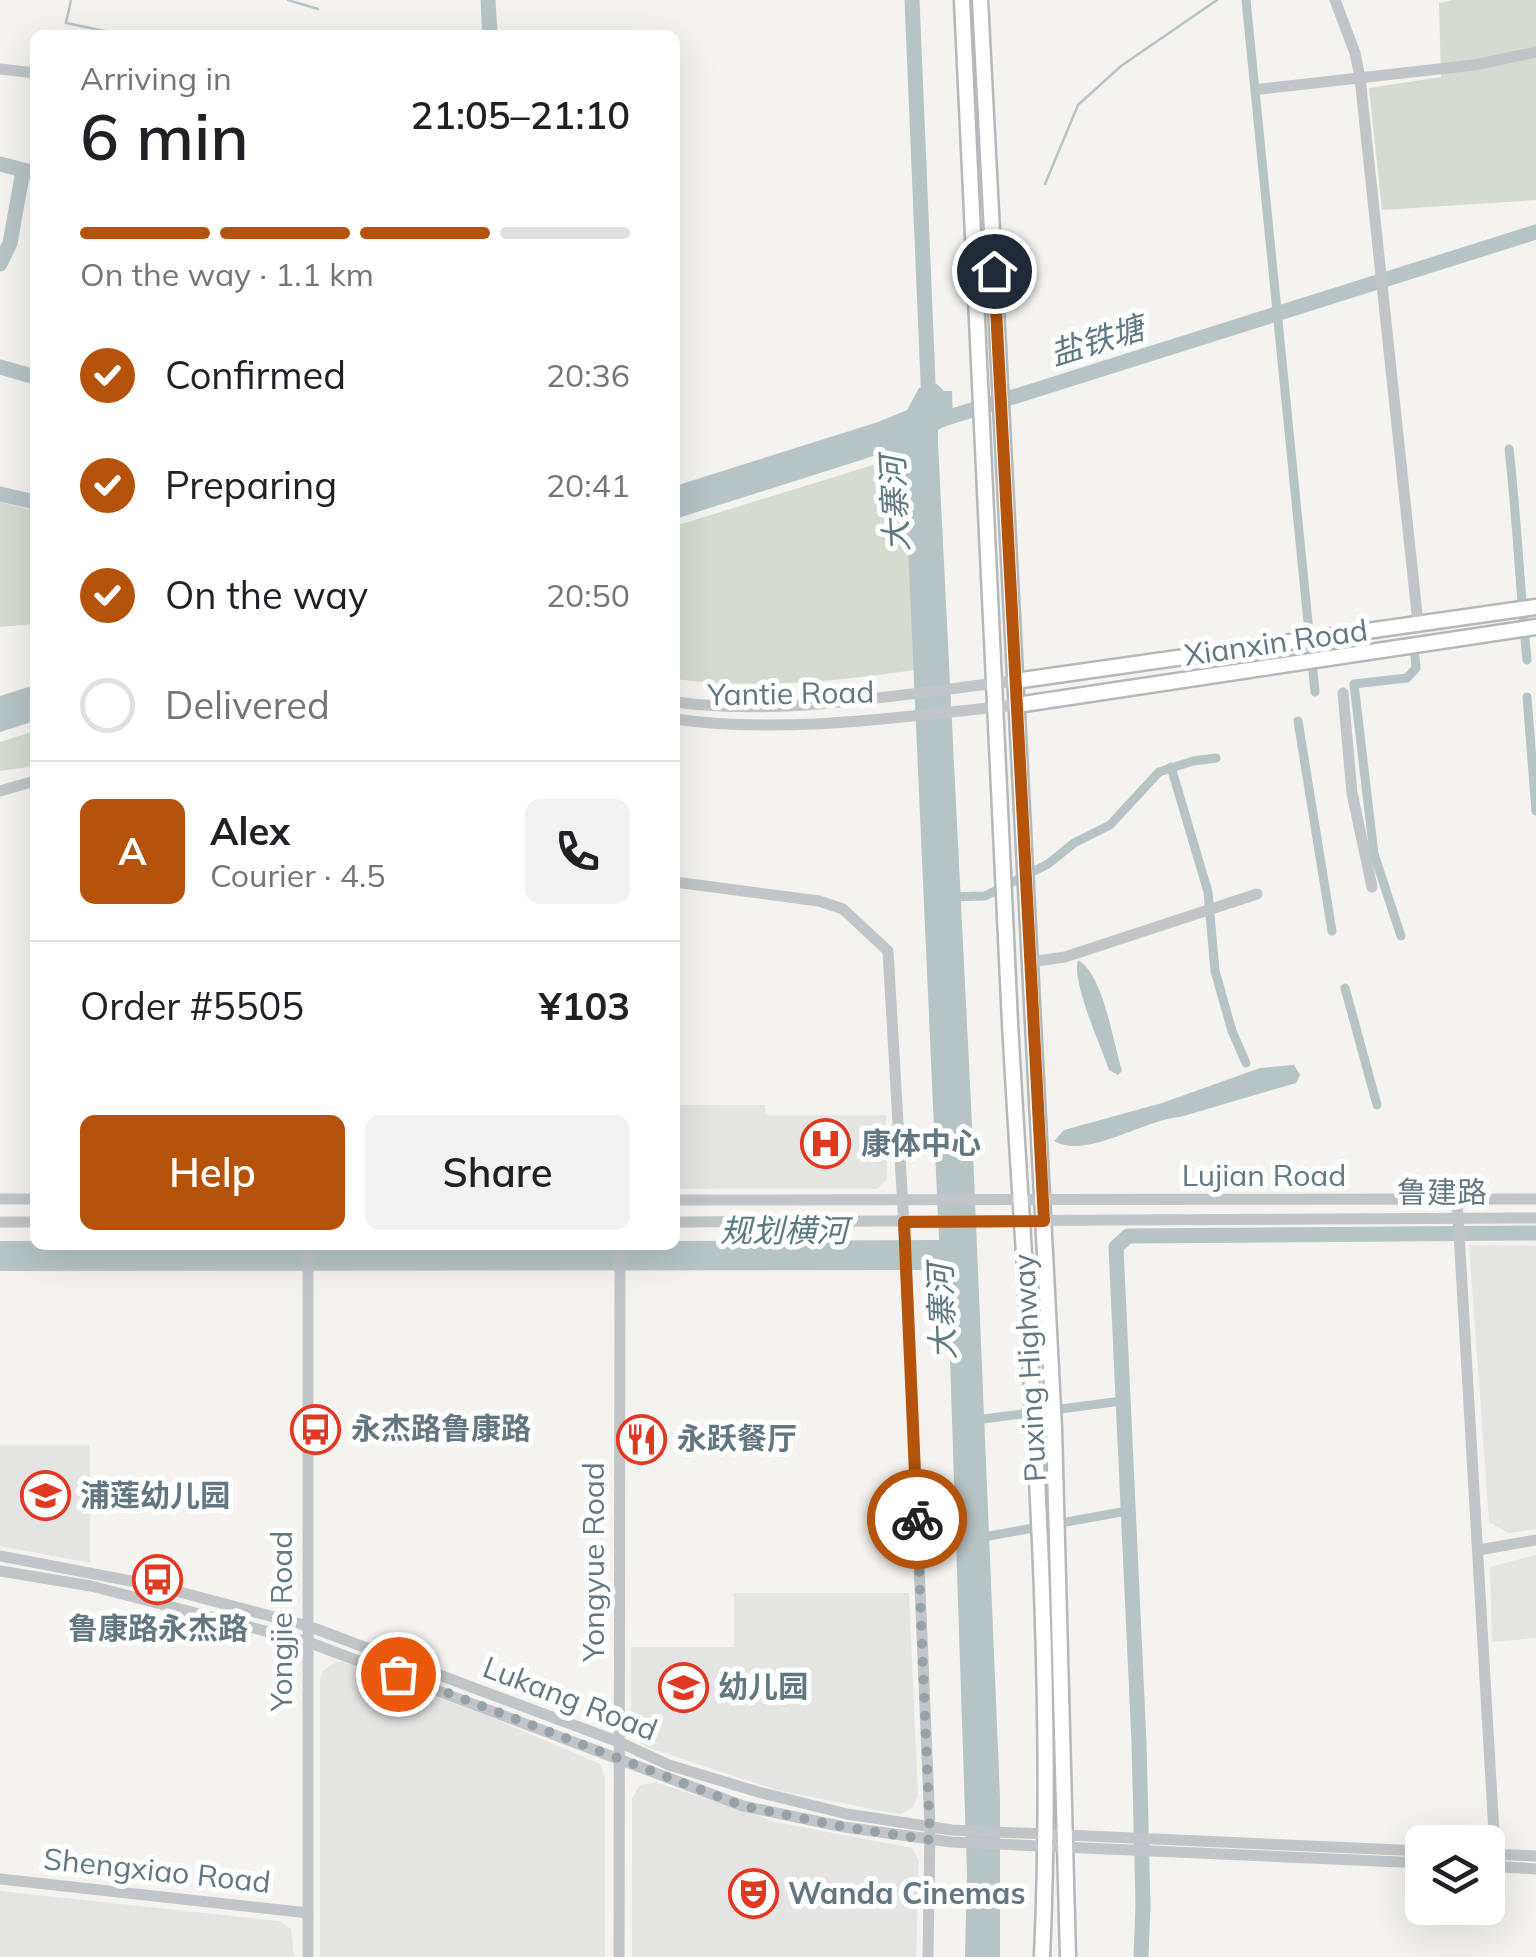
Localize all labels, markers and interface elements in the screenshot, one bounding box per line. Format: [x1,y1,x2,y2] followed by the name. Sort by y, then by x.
[80,58,232,98] text: Arriving in
[410,91,630,139] text: 21:05–21:10
[80,95,249,176] text: 6 min
[952,229,1037,314] pin
[967,244,1022,299] icon: home
[80,254,374,294] text: On the way · 1.1 km
[1045,305,1153,373] water label: 盐铁塘
[80,348,135,403] icon: check
[165,351,346,399] text: Confirmed
[546,355,630,395] text: 20:36
[871,449,916,553] water label: 大寨河
[80,458,135,513] icon: check
[165,461,337,509] text: Preparing
[546,465,630,505] text: 20:41
[80,568,135,623] icon: check
[165,571,368,619] text: On the way
[546,575,630,615] text: 20:50
[1182,610,1370,674] street label: Xianxin Road
[706,673,875,713] street label: Yantie Road
[165,681,330,729] text: Delivered
[525,799,630,904] button: phone
[210,807,290,855] text: Alex
[118,827,147,875] text: A
[210,855,386,895] text: Courier · 4.5
[80,982,304,1030] text: Order #5505
[539,982,630,1030] text: ¥103
[80,1115,345,1230] button: Help
[365,1115,630,1230] button: Share
[800,1118,852,1170] hospital icon: 康体中心
[861,1124,981,1162] place label: 康体中心
[1182,1156,1346,1194] street label: Lujian Road
[1397,1173,1487,1211] street label: 鲁建路
[720,1210,854,1250] water label: 规划横河
[1004,1253,1054,1483] street label: Puxing Highway
[919,1257,963,1361] water label: 大寨河
[290,1403,342,1455] bus stop icon: 永杰路鲁康路
[351,1409,531,1447] place label: 永杰路鲁康路
[616,1413,668,1465] restaurant icon: 永跃餐厅
[677,1419,797,1457] place label: 永跃餐厅
[574,1462,612,1663] street label: Yongyue Road
[867,1469,967,1569] courier
[19,1470,71,1522] school or university icon: 浦莲幼儿园
[80,1476,230,1514] place label: 浦莲幼儿园
[890,1492,945,1547] icon: bike
[262,1531,300,1712] street label: Yongjie Road
[132,1554,184,1606] bus stop icon: 鲁康路永杰路
[68,1609,248,1647] place label: 鲁康路永杰路
[356,1632,441,1717] pin
[371,1647,426,1702] icon: bag
[478,1647,663,1749] street label: Lukang Road
[657,1661,709,1713] school or university icon: 幼儿园
[718,1667,808,1705] place label: 幼儿园
[1405,1825,1505,1925] map controls
[1405,1825,1505,1925] button: layers
[42,1839,272,1901] street label: Shengxiao Road
[727,1868,779,1920] theatre icon: Wanda Cinemas
[788,1874,1025,1912] place label: Wanda Cinemas

